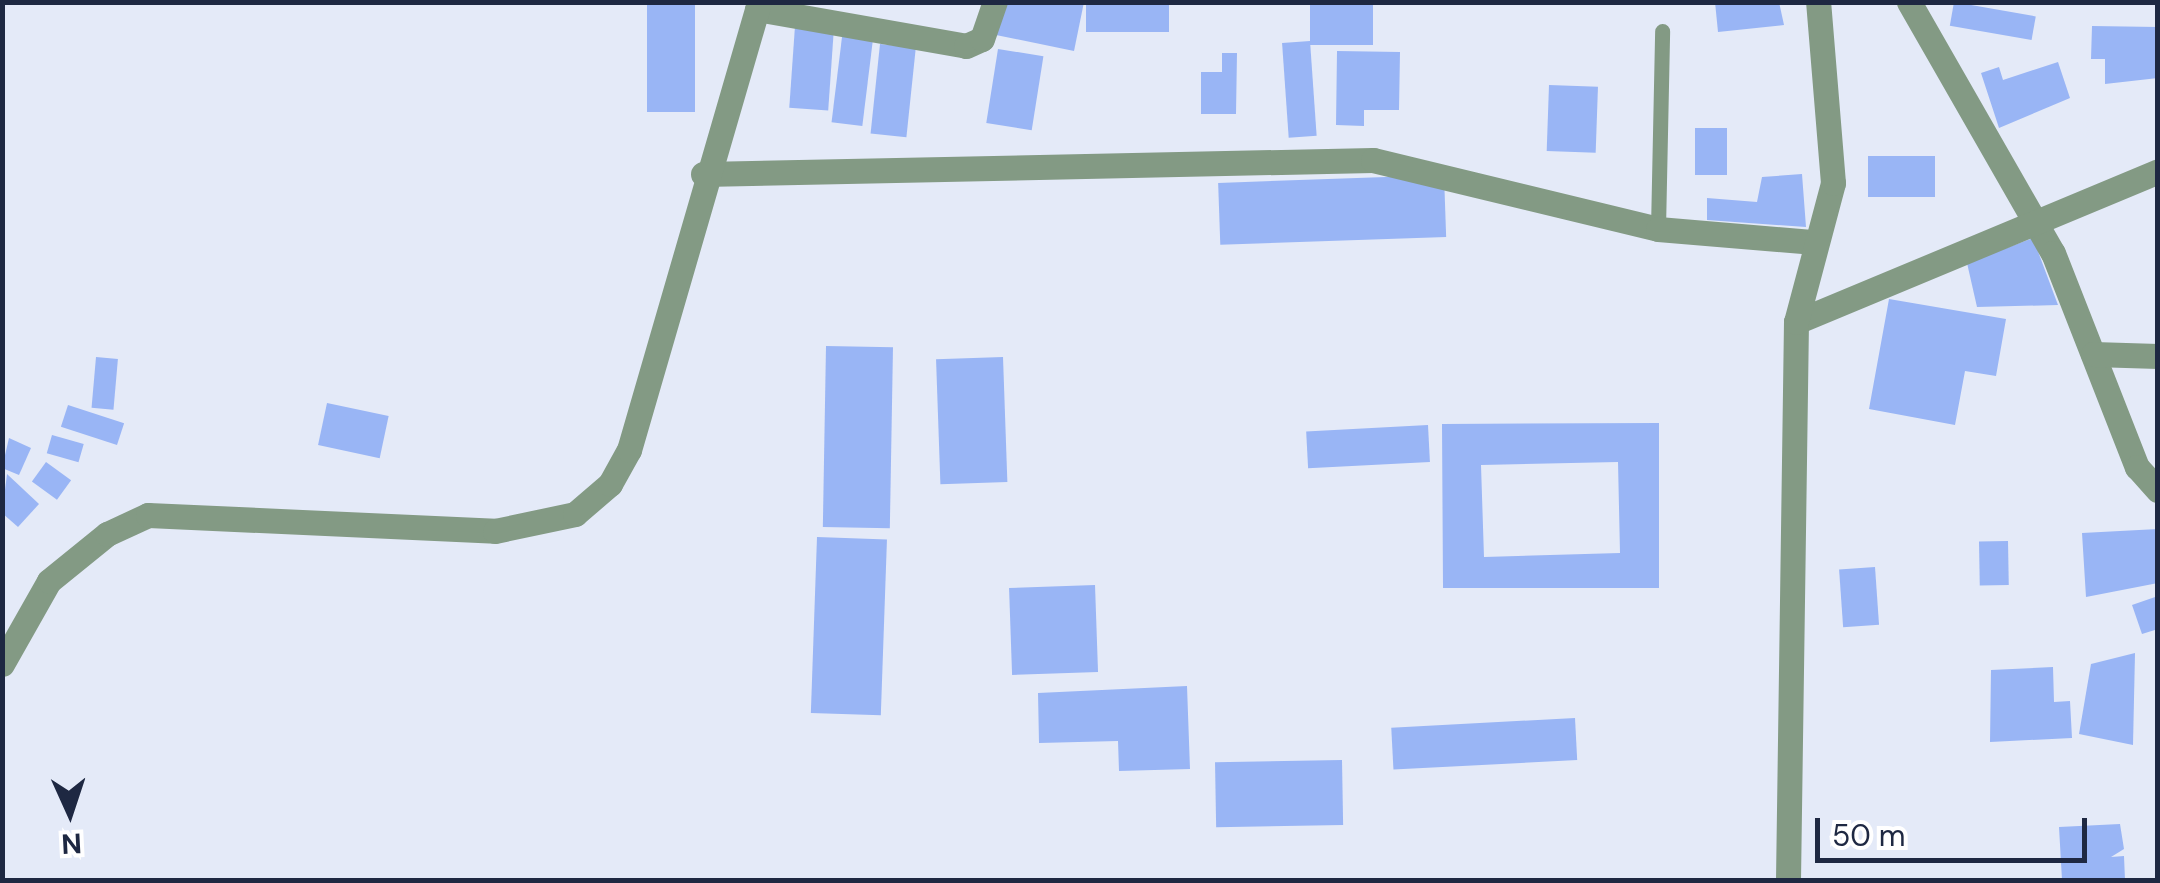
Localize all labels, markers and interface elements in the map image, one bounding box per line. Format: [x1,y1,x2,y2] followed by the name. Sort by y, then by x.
[20,763,120,863] north arrow
[1820,798,2092,860] scale bar
[1832,816,1906,855] text: 50 m
[60,824,83,862] text: N

